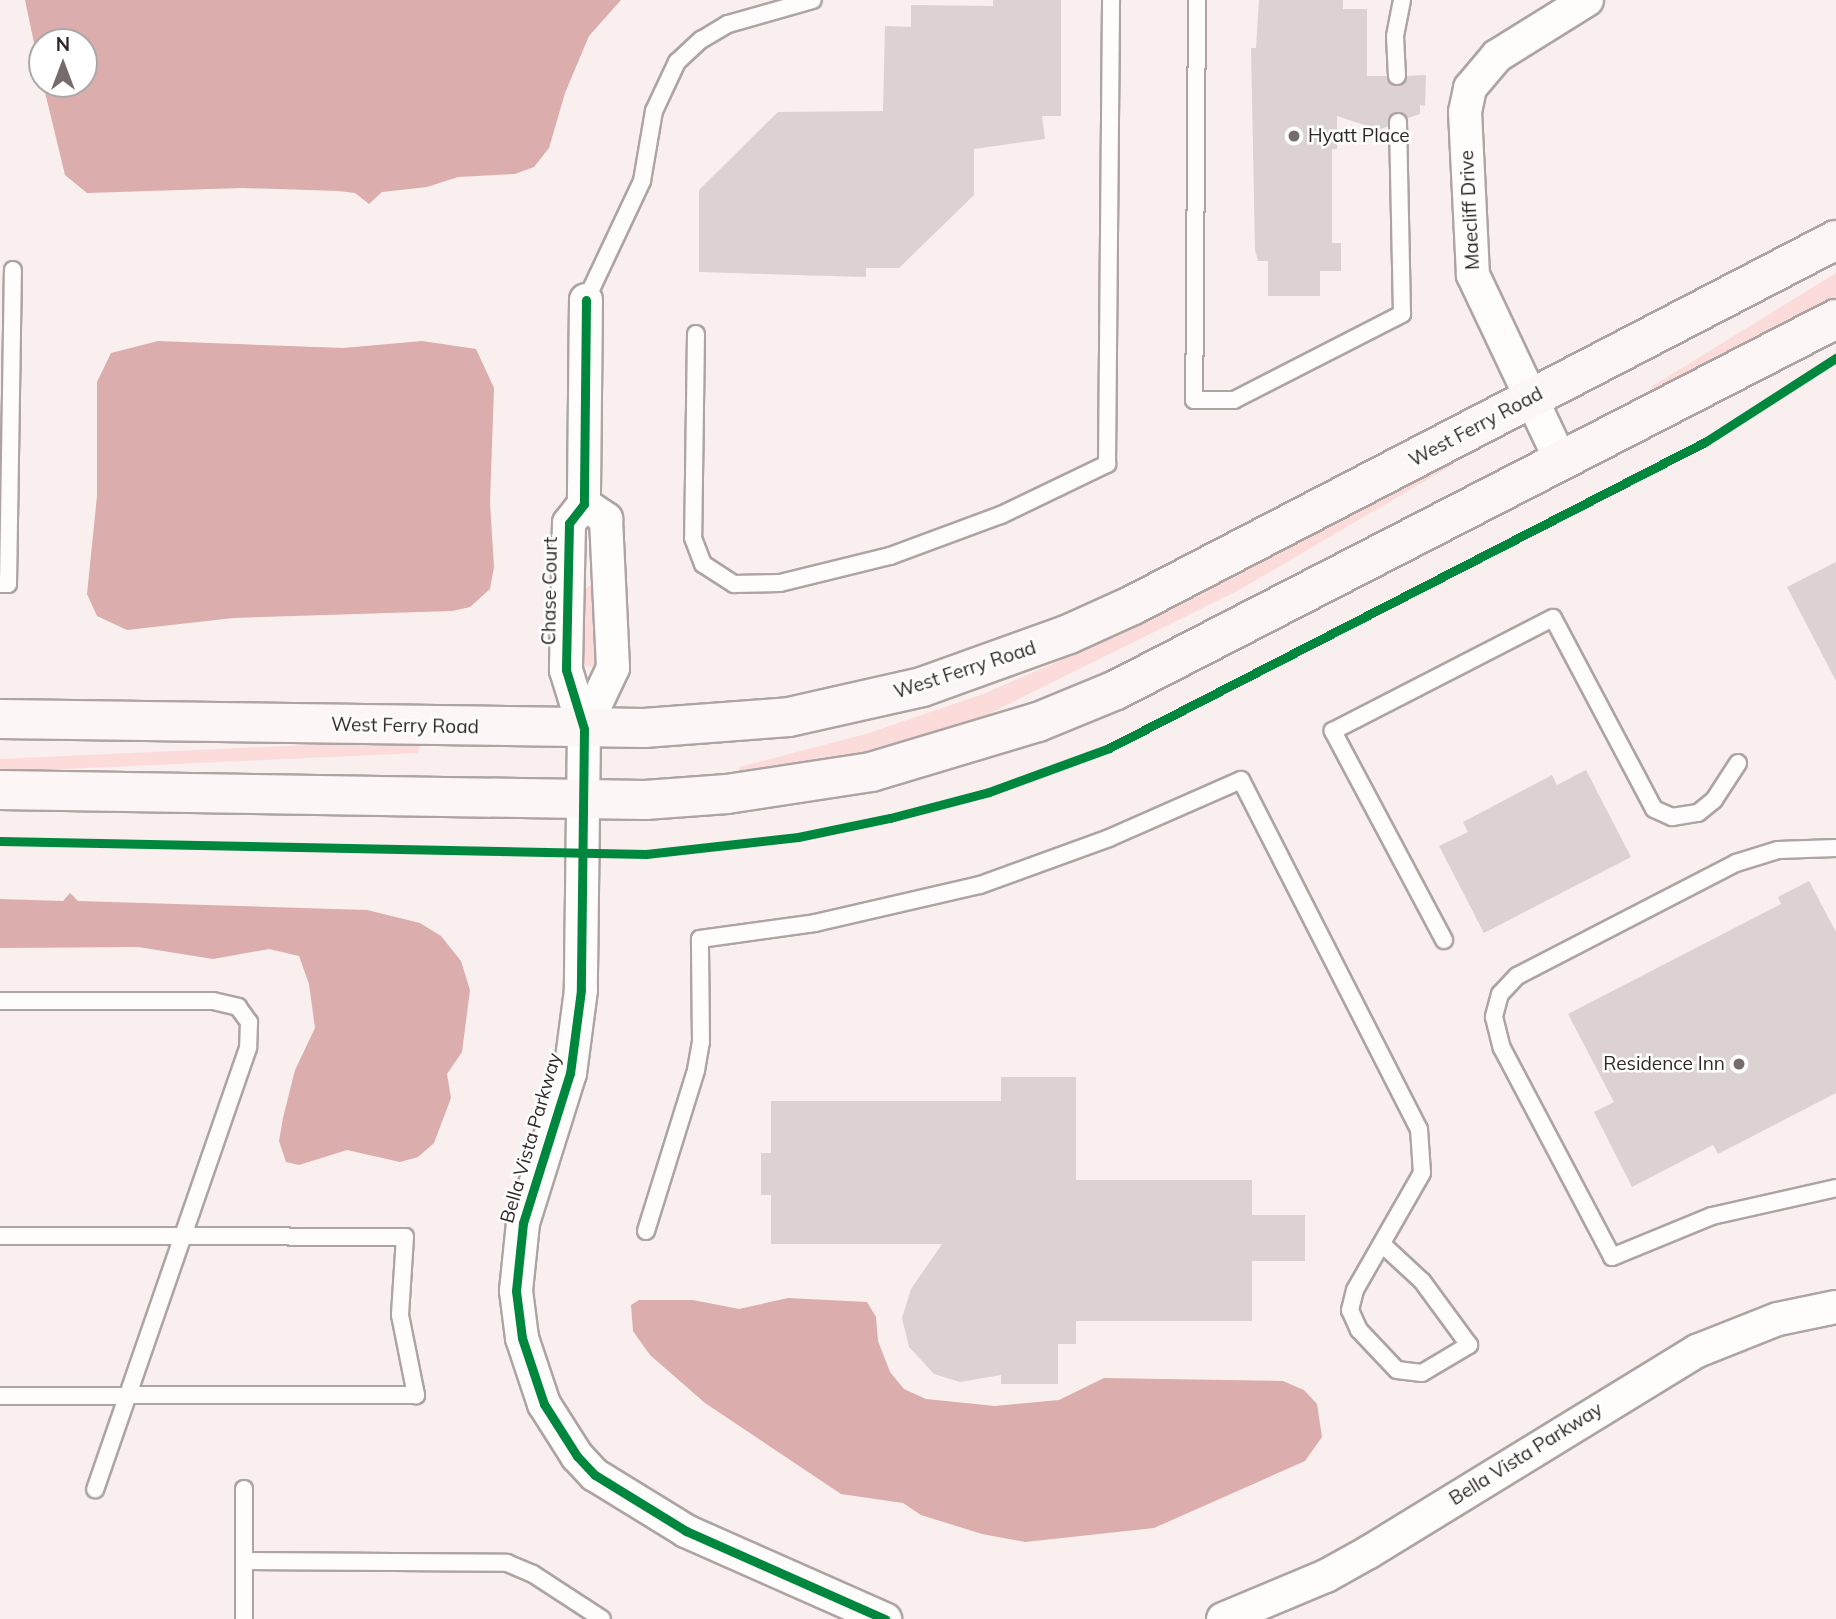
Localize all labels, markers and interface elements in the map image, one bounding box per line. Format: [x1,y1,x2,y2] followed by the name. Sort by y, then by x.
[28,28,98,98] north arrow
[56,32,70,56] text: N
[1308,125,1410,147] place label: Hyatt Place
[1286,128,1302,144] marker: Hyatt Place
[1455,150,1485,270] street label: Maecliff Drive
[1405,382,1547,472] street label: West Ferry Road
[538,537,562,645] street label: Chase Court
[891,636,1039,704] street label: West Ferry Road
[331,713,479,739] street label: West Ferry Road
[496,1050,566,1226] street label: Bella Vista Parkway
[1603,1053,1725,1075] place label: Residence Inn
[1731,1056,1747,1072] marker: Residence Inn
[1445,1398,1607,1510] street label: Bella Vista Parkway

